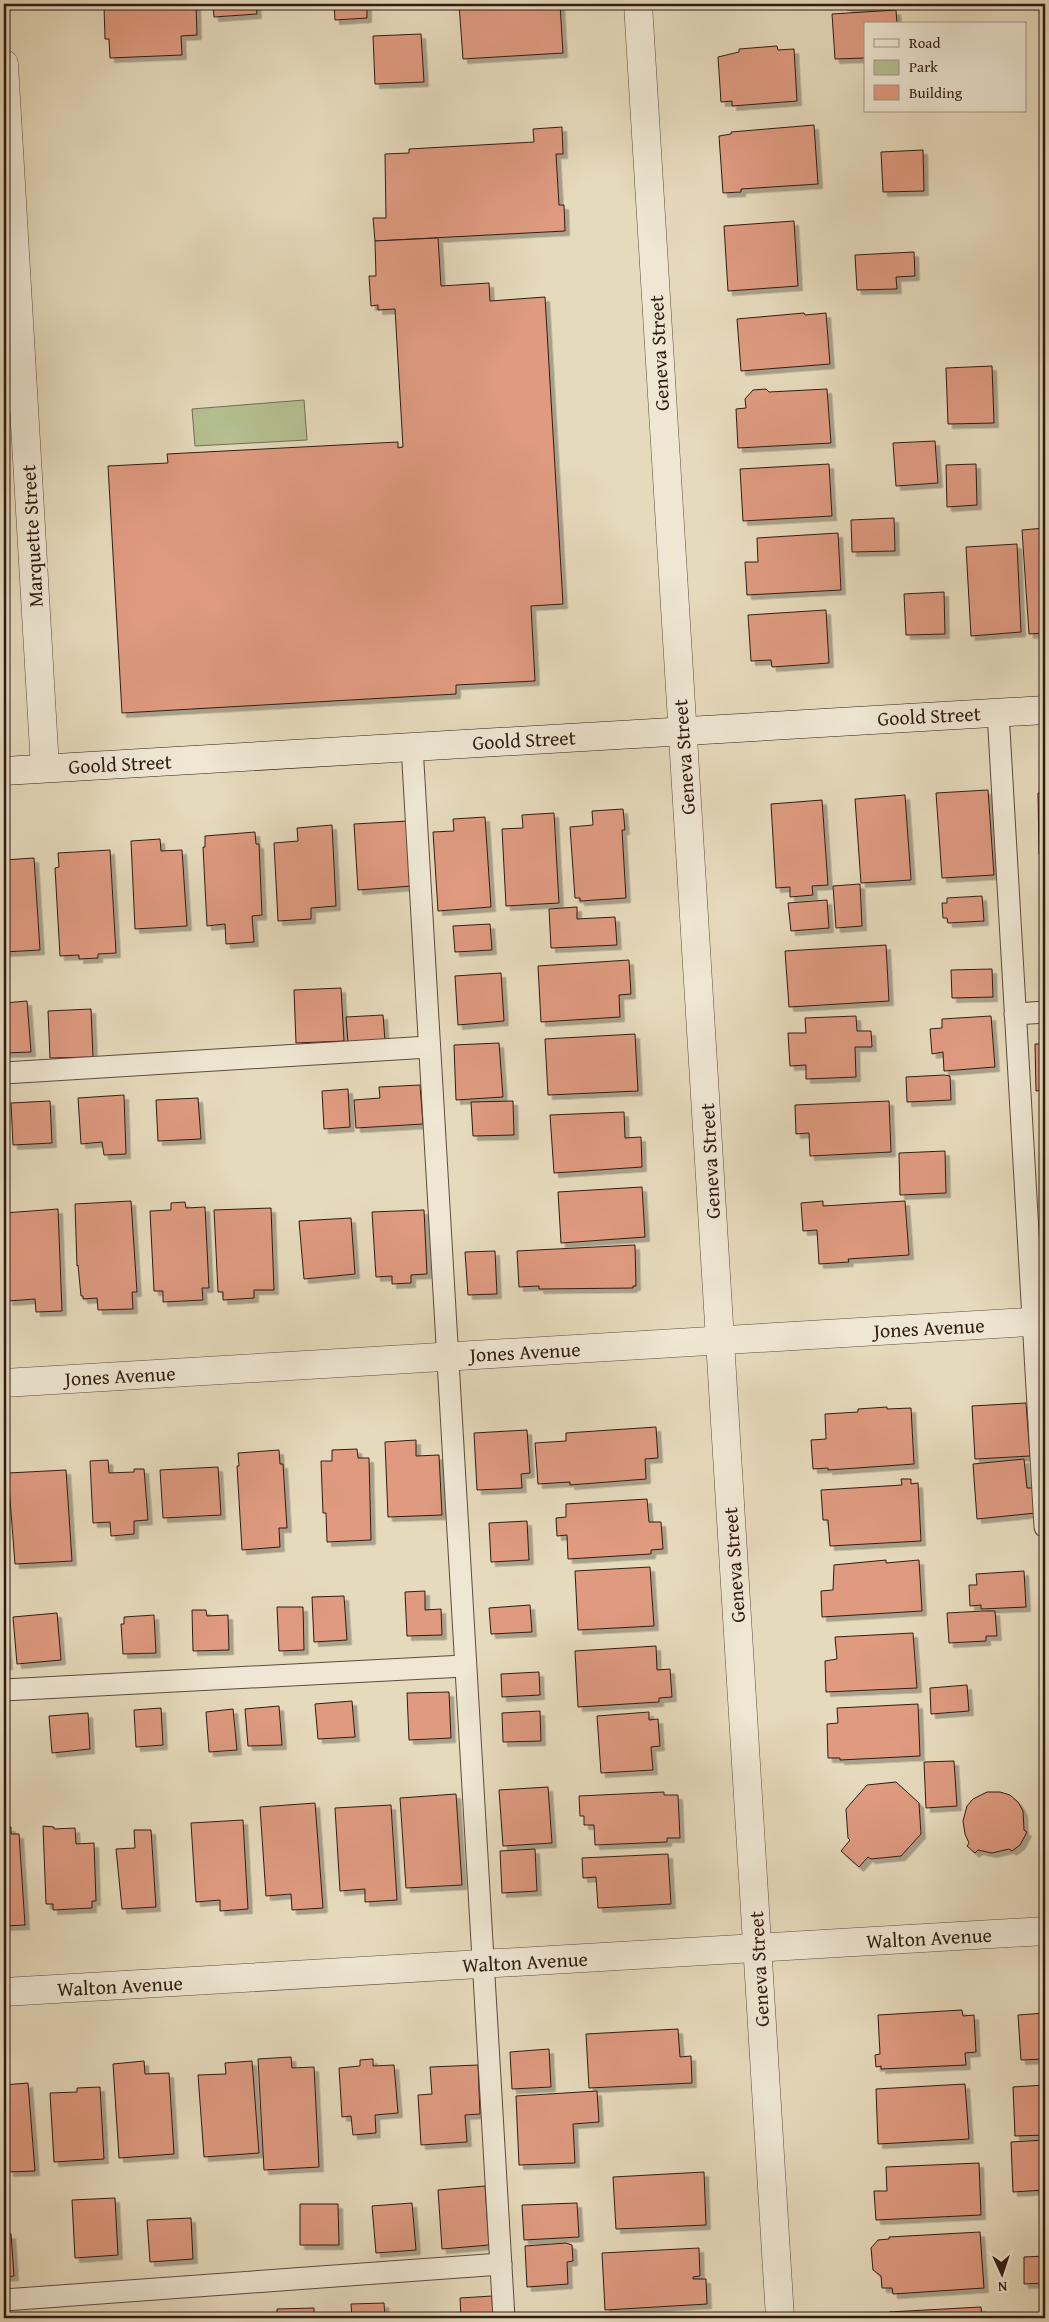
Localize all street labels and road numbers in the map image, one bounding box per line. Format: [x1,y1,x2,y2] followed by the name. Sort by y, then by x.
[641,294,676,412] street label: Geneva Street
[13,464,50,608] street label: Marquette Street
[665,698,702,816] street label: Geneva Street
[877,698,981,733] street label: Goold Street
[472,722,576,757] street label: Goold Street
[68,746,172,781] street label: Goold Street
[692,1102,727,1220] street label: Geneva Street
[870,1310,985,1345] street label: Jones Avenue
[466,1334,581,1369] street label: Jones Avenue
[61,1358,176,1393] street label: Jones Avenue
[715,1506,752,1624] street label: Geneva Street
[741,1910,776,2028] street label: Geneva Street
[865,1920,992,1955] street label: Walton Avenue
[461,1944,588,1979] street label: Walton Avenue
[56,1968,183,2003] street label: Walton Avenue

